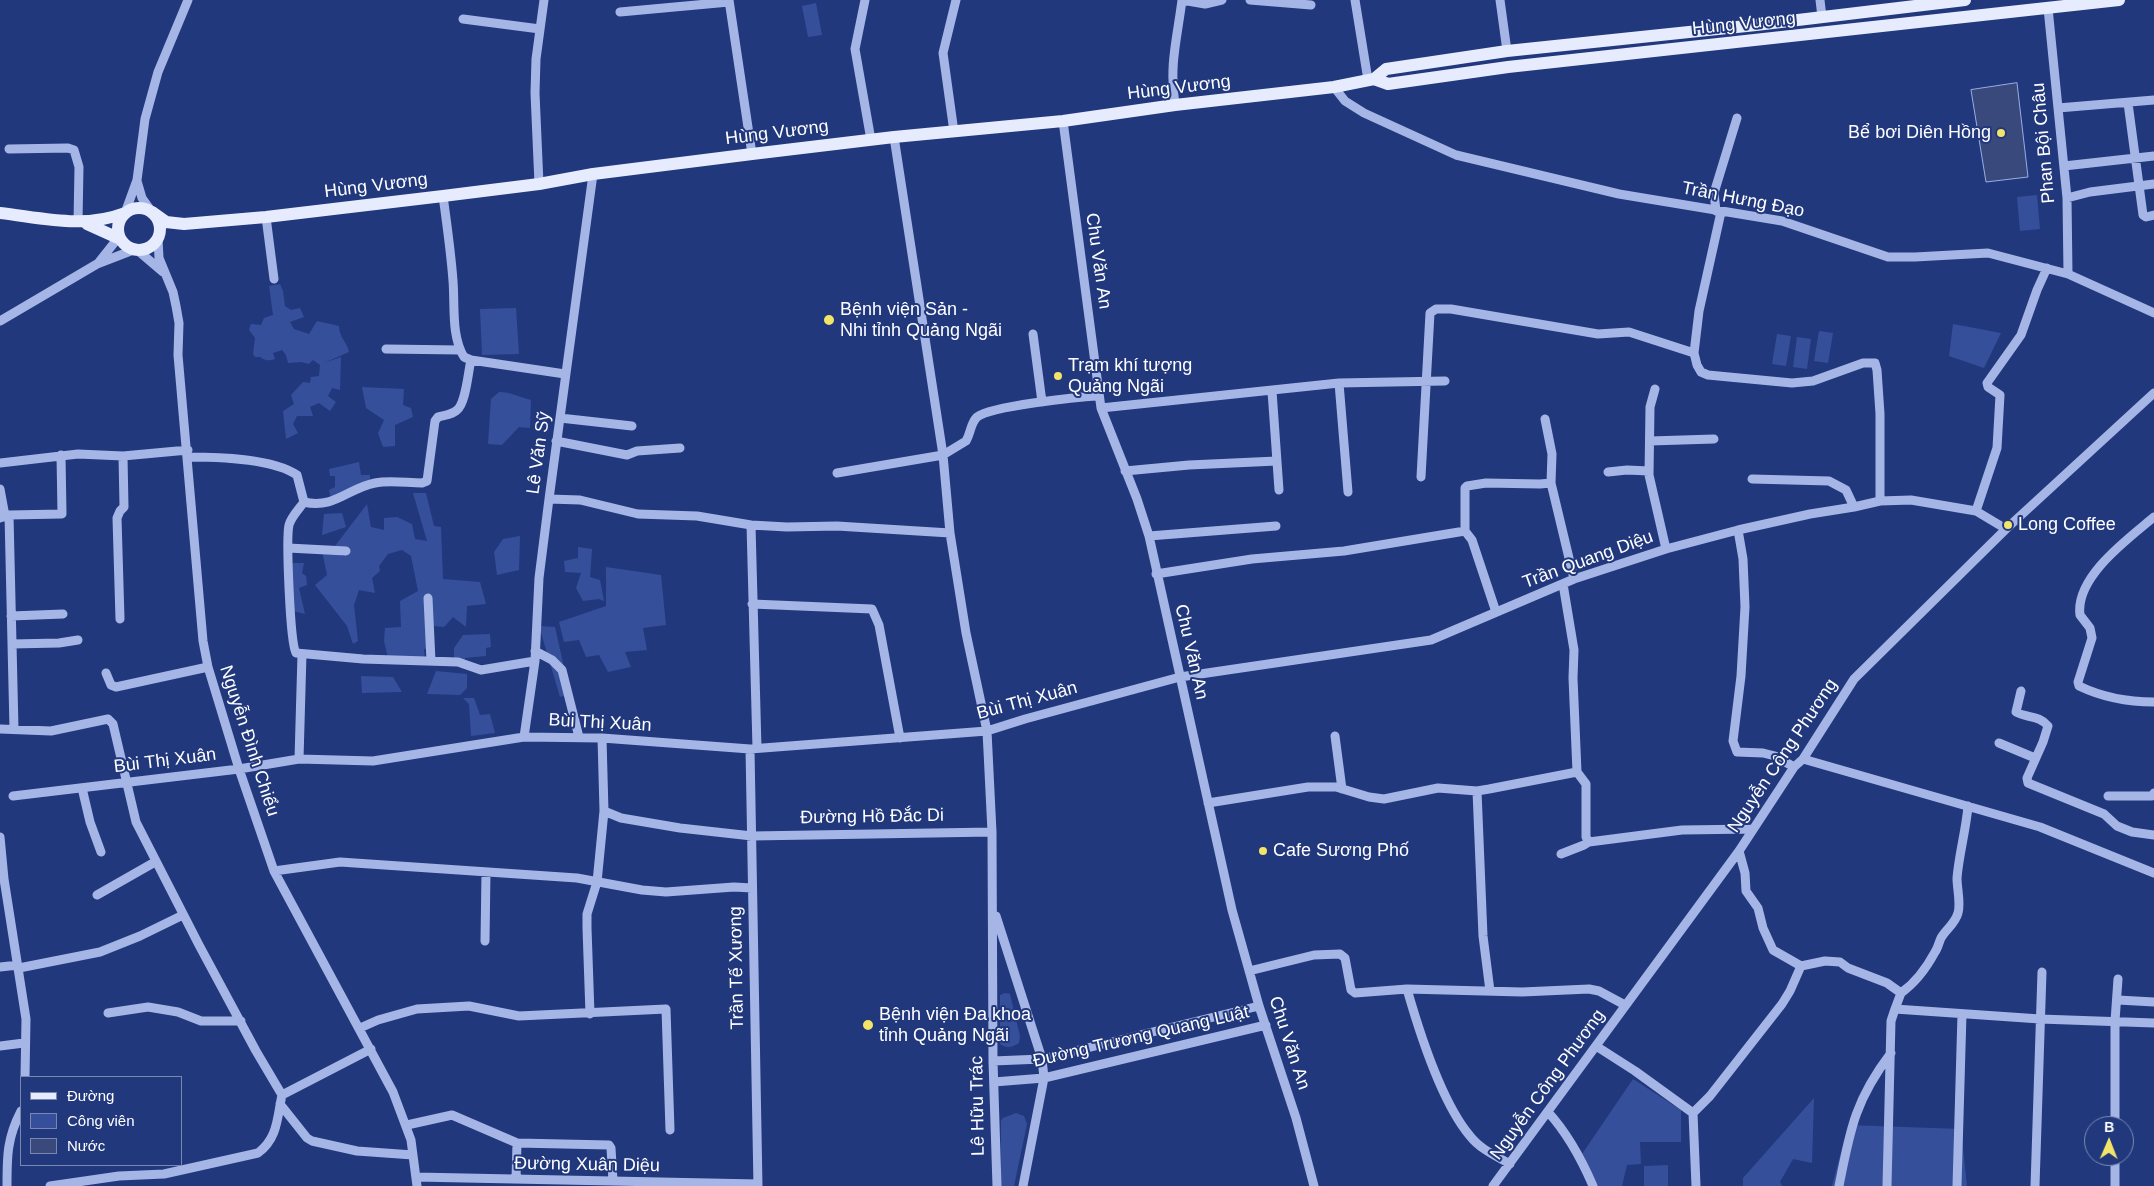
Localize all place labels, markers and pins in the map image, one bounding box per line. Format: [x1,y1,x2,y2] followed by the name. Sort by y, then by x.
[1848,122,1991,144] place label: Bể bơi Diên Hồng
[1995,127,2007,139] marker: Bể bơi Diên Hồng
[840,299,1002,342] place label: Bệnh viện Sản - Nhi tỉnh Quảng Ngãi
[822,313,836,327] marker: Bệnh viện Sản - Nhi tỉnh Quảng Ngãi
[1068,355,1192,398] place label: Trạm khí tượng Quảng Ngãi
[1052,370,1064,382] marker: Trạm khí tượng Quảng Ngãi
[2018,514,2116,536] place label: Long Coffee
[2002,519,2014,531] marker: Long Coffee
[1273,840,1409,862] place label: Cafe Sương Phố
[1257,845,1269,857] marker: Cafe Sương Phố
[879,1004,1031,1046] place label: Bệnh viện Đa khoa tỉnh Quảng Ngãi
[861,1018,875,1032] marker: Bệnh viện Đa khoa tỉnh Quảng Ngãi

